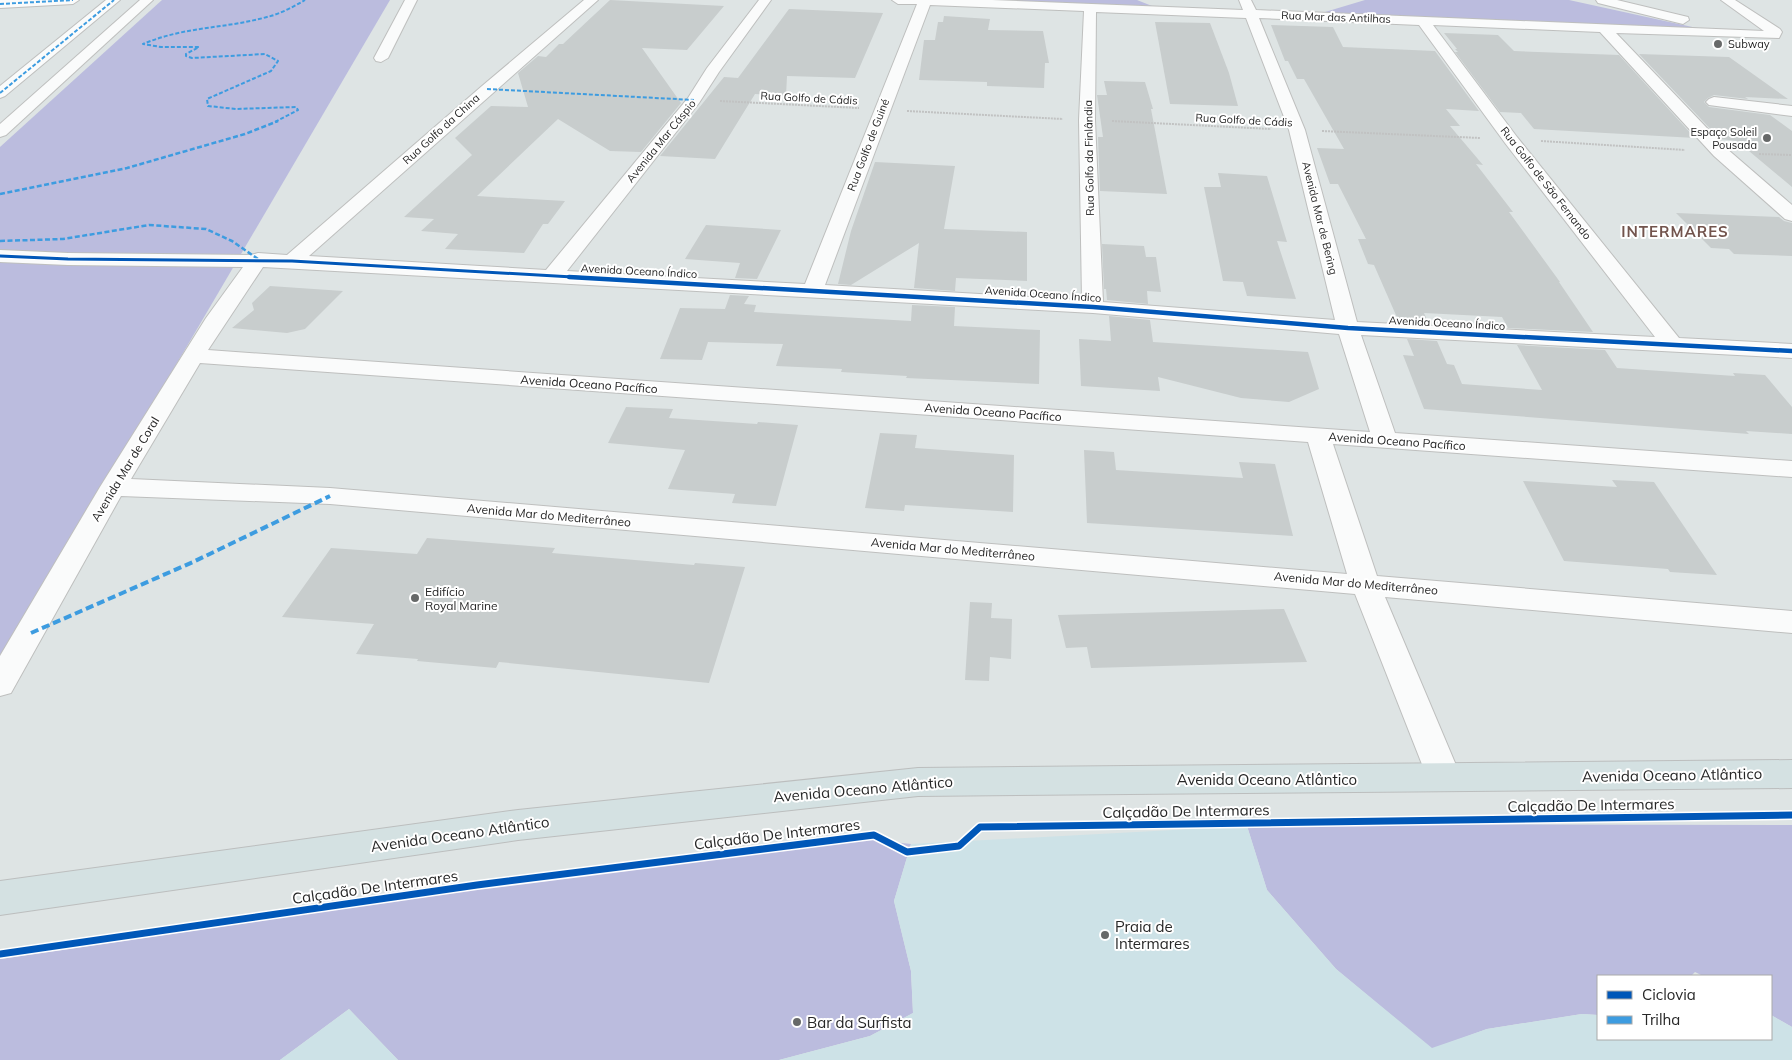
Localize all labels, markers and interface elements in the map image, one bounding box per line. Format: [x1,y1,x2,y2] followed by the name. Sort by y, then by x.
[1281,8,1391,26] street label: Rua Mar das Antilhas
[1728,37,1770,51] place label: Subway
[1712,38,1724,50] marker: Subway
[760,88,858,108] street label: Rua Golfo de Cádis
[400,91,482,167] street label: Rua Golfo da China
[623,97,699,185] street label: Avenida Mar Cáspio
[844,97,892,193] street label: Rua Golfo de Guiné
[1081,100,1097,216] street label: Rua Golfo da Finlândia
[1195,110,1293,130] street label: Rua Golfo de Cádis
[1498,124,1594,242] street label: Rua Golfo de São Fernando
[1691,125,1757,152] place label: Espaço Soleil Pousada
[1761,132,1773,144] marker: Espaço Soleil Pousada
[1299,160,1341,276] street label: Avenida Mar de Bering
[1621,222,1729,241] district label: INTERMARES
[580,261,698,281] street label: Avenida Oceano Índico
[984,283,1102,305] street label: Avenida Oceano Índico
[1388,313,1506,333] street label: Avenida Oceano Índico
[520,372,658,396] street label: Avenida Oceano Pacífico
[924,400,1062,424] street label: Avenida Oceano Pacífico
[88,414,162,524] street label: Avenida Mar de Coral
[1328,429,1466,453] street label: Avenida Oceano Pacífico
[466,500,632,530] street label: Avenida Mar do Mediterrâneo
[870,534,1036,564] street label: Avenida Mar do Mediterrâneo
[1273,568,1439,598] street label: Avenida Mar do Mediterrâneo
[425,584,498,613] place label: Edifício Royal Marine
[409,592,421,604] marker: Edifício Royal Marine
[1582,764,1762,786] street label: Avenida Oceano Atlântico
[1177,770,1357,789] street label: Avenida Oceano Atlântico
[772,772,954,806] street label: Avenida Oceano Atlântico
[1507,794,1675,816] street label: Calçadão De Intermares
[1102,800,1270,822] street label: Calçadão De Intermares
[369,812,551,856] street label: Avenida Oceano Atlântico
[693,814,861,854] street label: Calçadão De Intermares
[291,866,459,908] street label: Calçadão De Intermares
[1115,917,1190,953] place label: Praia de Intermares
[1099,929,1111,941] marker: Praia de Intermares
[1597,975,1772,1040] legend
[1642,985,1696,1004] text: Ciclovia
[1642,1010,1680,1029] text: Trilha
[807,1013,912,1032] place label: Bar da Surfista
[791,1016,803,1028] marker: Bar da Surfista

